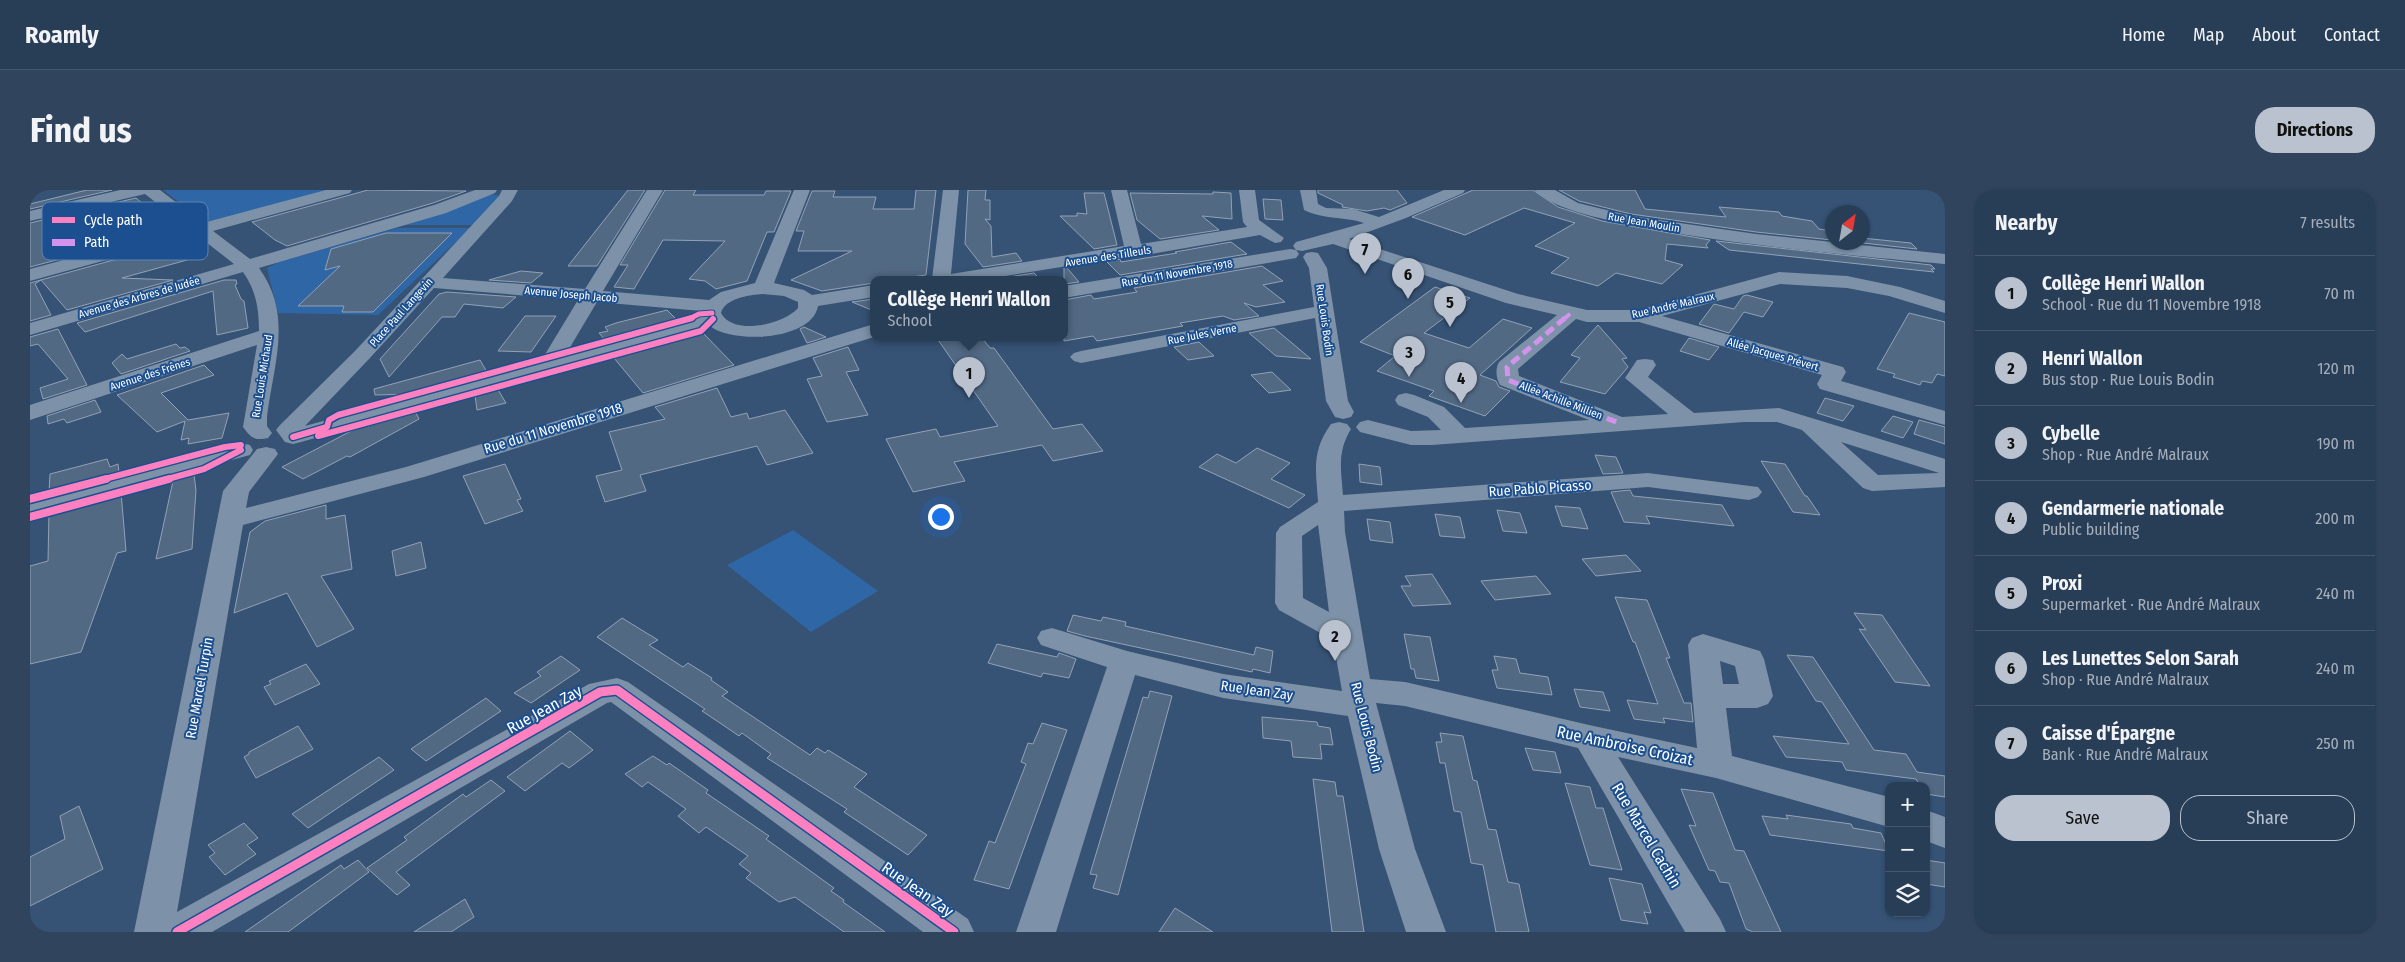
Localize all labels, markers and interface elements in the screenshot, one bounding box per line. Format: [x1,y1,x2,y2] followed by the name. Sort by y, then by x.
[25,21,99,49] text: Roamly
[2122,24,2165,46] text: Home
[2193,24,2224,46] text: Map
[2252,24,2296,46] text: About
[2324,24,2380,46] text: Contact
[2255,107,2375,153] button: Directions
[30,109,132,151] text: Find us
[42,202,208,260] legend
[1825,205,1870,250] north arrow
[1607,210,1681,235] street label: Rue Jean Moulin
[1995,210,2057,236] text: Nearby
[84,212,143,229] text: Cycle path
[2300,213,2355,232] text: 7 results
[1349,233,1381,274] pin: 7
[84,234,109,251] text: Path
[1064,243,1152,270] street label: Avenue des Tilleuls
[1120,257,1234,290] street label: Rue du 11 Novembre 1918
[1392,258,1424,299] pin: 6
[2042,272,2205,295] text: Collège Henri Wallon
[77,274,201,321] street label: Avenue des Arbres de Judée
[367,275,436,349] street label: Place Paul Langevin
[870,276,1068,341] popup
[1313,283,1336,357] street label: Rue Louis Bodin
[524,284,618,305] street label: Avenue Joseph Jacob
[2008,284,2014,303] text: 1
[2324,284,2355,303] text: 70 m
[1434,286,1466,327] pin: 5
[888,288,1050,311] text: Collège Henri Wallon
[1631,290,1716,321] street label: Rue André Malraux
[2042,295,2261,314] text: School · Rue du 11 Novembre 1918
[888,311,932,330] text: School
[1167,321,1238,348] street label: Rue Jules Verne
[249,334,275,419] street label: Rue Louis Michaud
[1726,335,1820,374] street label: Allée Jacques Prévert
[1393,336,1425,377] pin: 3
[2042,347,2143,370] text: Henri Wallon
[108,355,192,394] street label: Avenue des Frênes
[953,357,985,398] pin: 1
[2007,359,2015,378] text: 2
[2317,359,2355,378] text: 120 m
[1445,362,1477,403] pin: 4
[2042,370,2214,389] text: Bus stop · Rue Louis Bodin
[1517,379,1604,422] street label: Allée Achille Millien
[482,399,624,458] street label: Rue du 11 Novembre 1918
[2042,422,2100,445] text: Cybelle
[2007,434,2015,453] text: 3
[2317,434,2355,453] text: 190 m
[2042,445,2209,464] text: Shop · Rue André Malraux
[1488,476,1592,501] street label: Rue Pablo Picasso
[2042,497,2224,520] text: Gendarmerie nationale
[928,504,954,530] your location
[2007,509,2015,528] text: 4
[2315,509,2355,528] text: 200 m
[2042,520,2139,539] text: Public building
[2042,572,2082,595] text: Proxi
[2007,584,2015,603] text: 5
[2316,584,2355,603] text: 240 m
[2042,595,2260,614] text: Supermarket · Rue André Malraux
[1319,620,1351,661] pin: 2
[182,636,217,740] street label: Rue Marcel Turpin
[2042,647,2239,670] text: Les Lunettes Selon Sarah
[2007,659,2015,678] text: 6
[2316,659,2355,678] text: 240 m
[2042,670,2209,689] text: Shop · Rue André Malraux
[1220,677,1295,704] street label: Rue Jean Zay
[1347,680,1386,774] street label: Rue Louis Bodin
[503,681,586,738] street label: Rue Jean Zay
[1555,722,1695,769] street label: Rue Ambroise Croizat
[2042,722,2175,745] text: Caisse d'Épargne
[2008,734,2014,753] text: 7
[2316,734,2355,753] text: 250 m
[2042,745,2208,764] text: Bank · Rue André Malraux
[1608,779,1685,891] street label: Rue Marcel Cachin
[1885,782,1930,917] map controls
[1885,782,1930,827] button: +
[1995,795,2170,841] button: Save
[2180,795,2355,841] button: Share
[1885,827,1930,872] button: −
[878,858,958,921] street label: Rue Jean Zay
[1885,872,1930,917] button: layers

